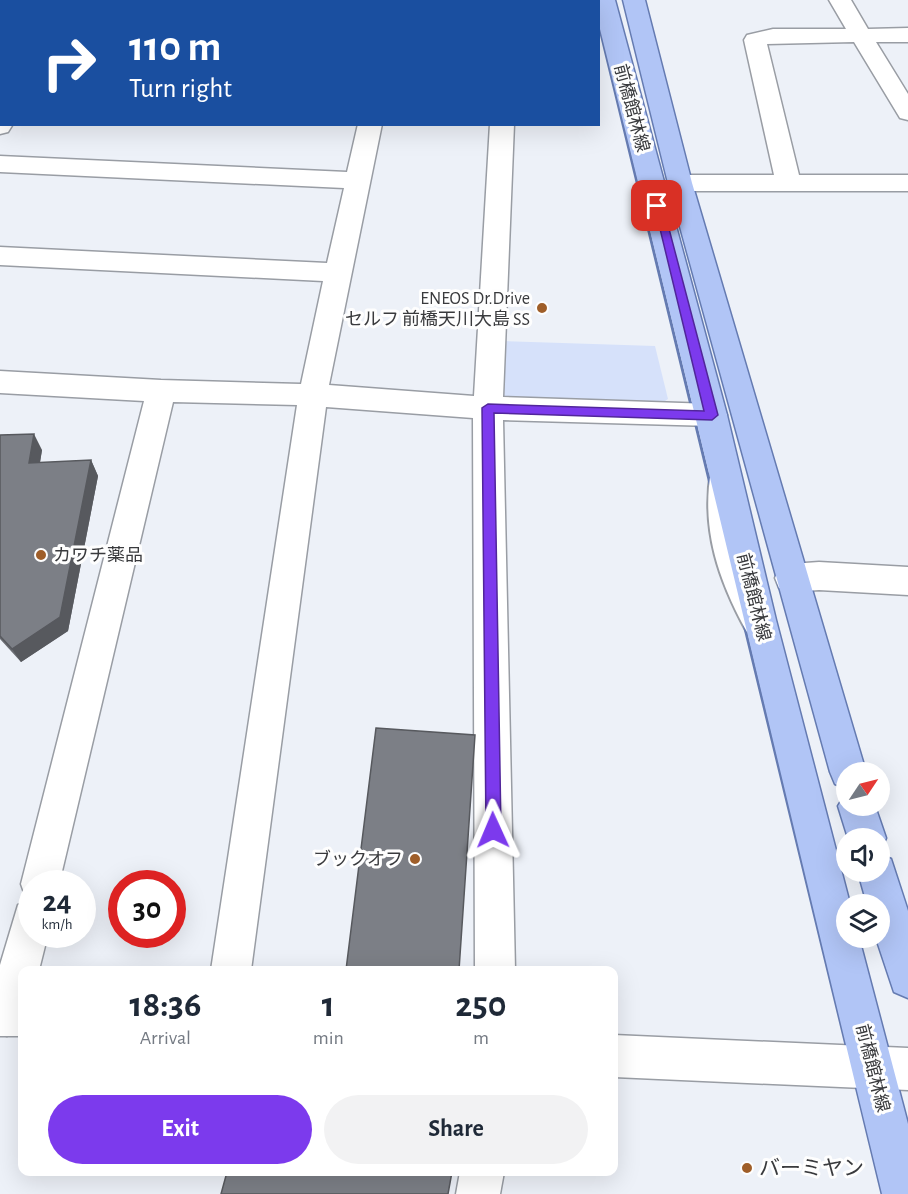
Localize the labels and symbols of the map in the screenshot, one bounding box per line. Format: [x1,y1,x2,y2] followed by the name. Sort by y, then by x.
[611,62,653,154] street label: 前橋館林線
[631,180,682,231] pin
[345,290,530,329] place label: ENEOS Dr.Drive セルフ 前橋天川大島 SS
[535,301,549,315] marker: ENEOS Dr.Drive セルフ 前橋天川大島 SS
[53,546,143,565] place label: カワチ薬品
[34,548,48,562] marker: カワチ薬品
[733,551,775,643] street label: 前橋館林線
[836,762,890,816] north arrow
[461,798,525,862] position arrow
[313,849,403,869] place label: ブックオフ
[408,852,422,866] marker: ブックオフ
[108,870,186,948] speed limit sign: 30
[852,1022,894,1114] street label: 前橋館林線
[759,1157,864,1179] place label: バーミヤン
[740,1161,754,1175] marker: バーミヤン

